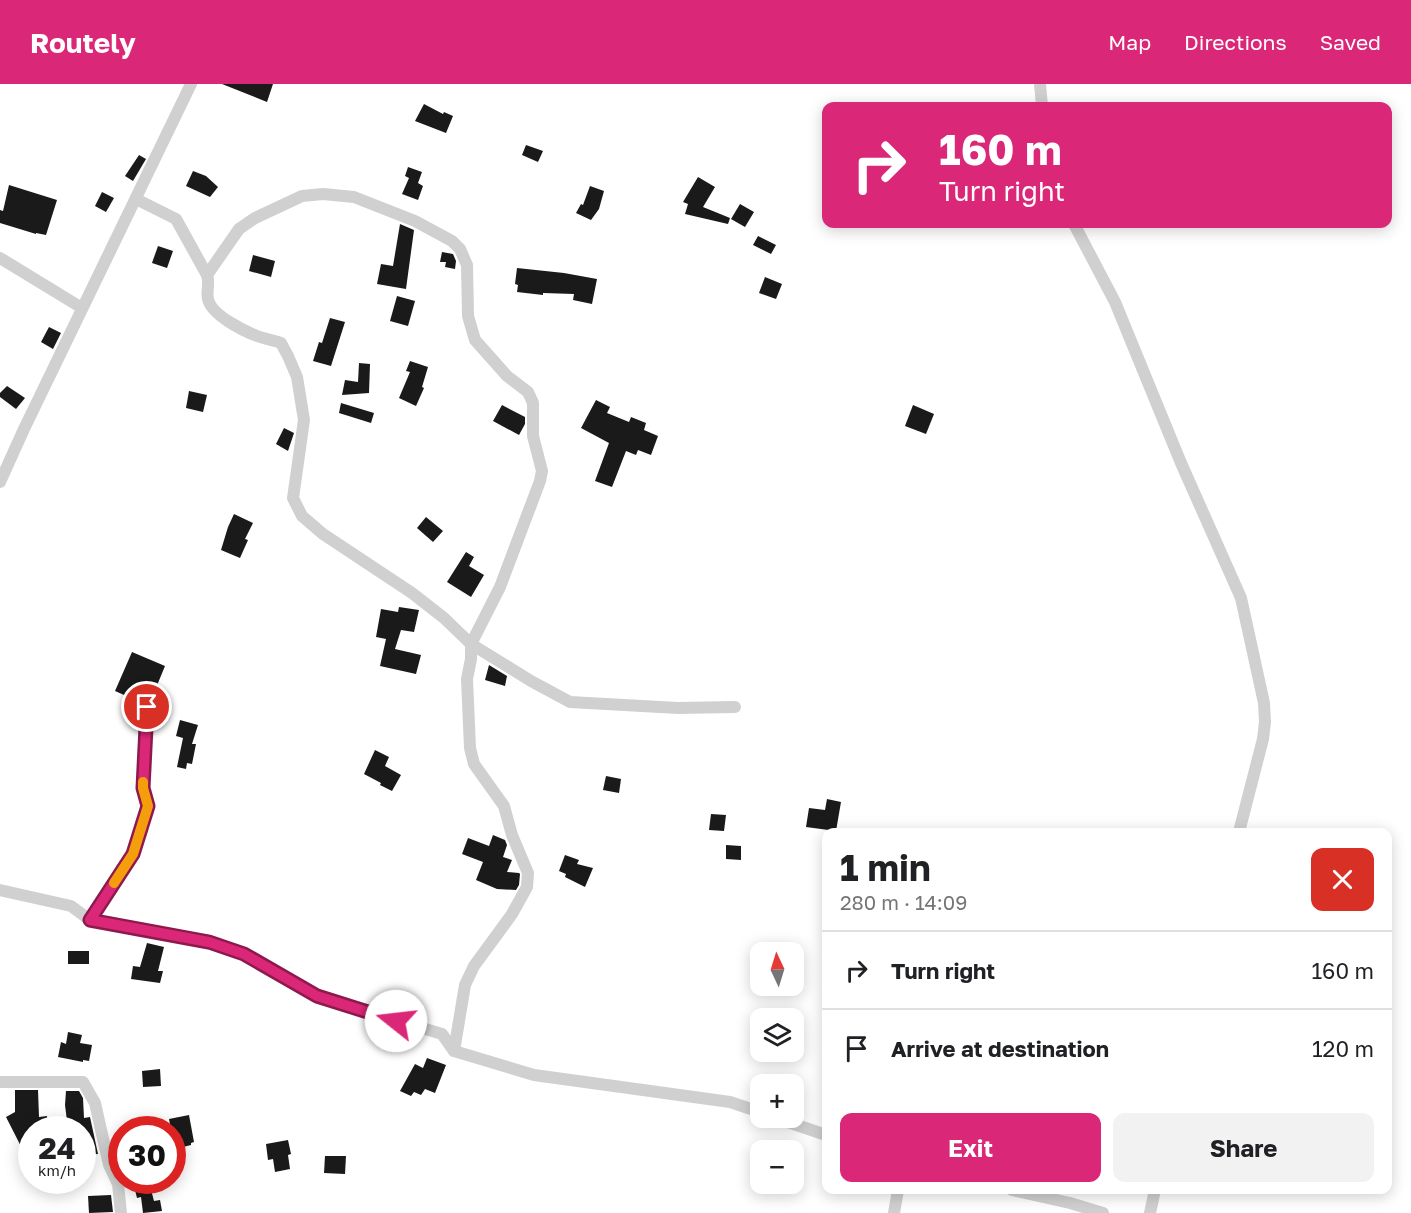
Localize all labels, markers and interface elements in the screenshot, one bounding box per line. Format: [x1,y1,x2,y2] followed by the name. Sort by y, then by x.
[30,26,136,59] text: Routely
[1108,29,1151,55] text: Map
[1184,29,1287,55] text: Directions
[1320,29,1381,55] text: Saved
[939,124,1062,174] text: 160 m
[840,126,918,204] icon: right
[939,175,1065,207] text: Turn right
[121,681,172,732] pin
[130,690,163,723] icon: arrive
[840,846,931,889] text: 1 min
[1311,848,1374,911] button: close
[840,890,967,914] text: 280 m · 14:09
[750,942,804,996] north arrow
[750,942,804,1194] map controls
[840,954,873,987] icon: right
[891,957,995,984] text: Turn right
[1311,957,1374,984] text: 160 m
[364,989,428,1053] position arrow
[750,1008,804,1062] button: layers
[840,1032,873,1065] icon: arrive
[891,1035,1109,1062] text: Arrive at destination
[1312,1035,1374,1062] text: 120 m
[750,1074,804,1128] button: +
[840,1113,1101,1182] button: Exit
[1113,1113,1374,1182] button: Share
[108,1116,186,1194] speed limit sign: 30
[38,1130,76,1166] text: 24
[750,1140,804,1194] button: −
[38,1161,76,1179] text: km/h

